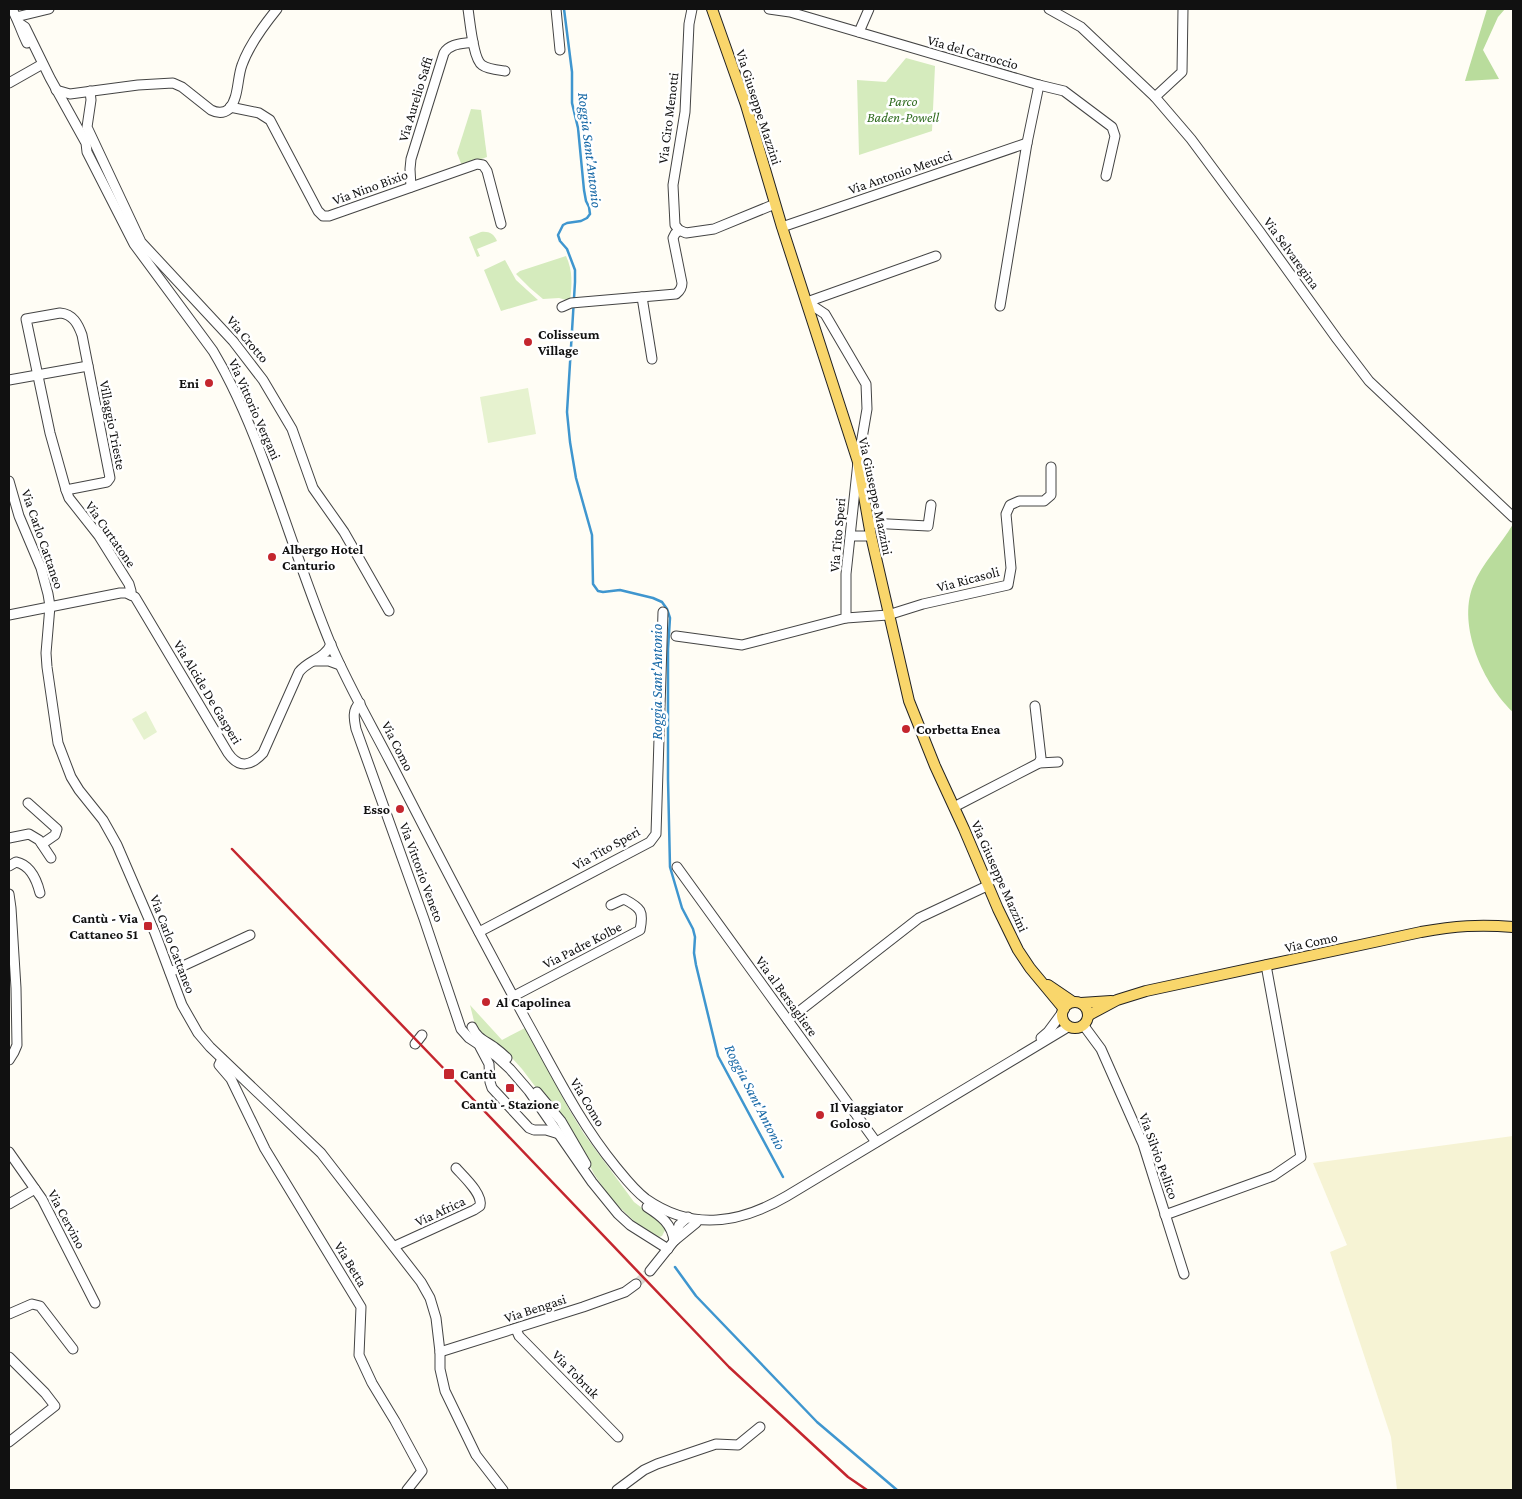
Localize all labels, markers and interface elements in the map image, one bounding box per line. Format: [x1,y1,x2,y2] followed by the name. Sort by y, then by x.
[926,31,1020,73] street label: Via del Carroccio
[733,47,785,167] street label: Via Giuseppe Mazzini
[394,54,436,143] street label: Via Aurelio Saffi
[654,71,682,165] street label: Via Ciro Menotti
[574,91,605,209] water label: Roggia Sant'Antonio
[867,93,940,125] park label: Parco Baden-Powell
[846,147,954,197] street label: Via Antonio Meucci
[330,166,410,208] street label: Via Nino Bixio
[1261,214,1324,293] street label: Via Selvaregina
[224,312,272,366] street label: Via Crotto
[537,326,600,358] place label: Colisseum Village
[522,336,534,348] marker: Colisseum Village
[226,356,285,462] street label: Via Vittorio Vergani
[179,375,199,391] place label: Eni
[203,377,215,389] marker: Eni
[96,379,130,471] street label: Villaggio Trieste
[856,435,896,557] street label: Via Giuseppe Mazzini
[18,487,68,591] street label: Via Carlo Cattaneo
[826,497,848,573] street label: Via Tito Speri
[82,498,140,570] street label: Via Curtatone
[281,541,363,573] place label: Albergo Hotel Canturio
[266,551,278,563] marker: Albergo Hotel Canturio
[935,563,1001,595] street label: Via Ricasoli
[649,624,666,740] water label: Roggia Sant'Antonio
[171,637,246,747] street label: Via Alcide De Gasperi
[379,718,417,774] street label: Via Como
[916,721,1000,737] place label: Corbetta Enea
[900,723,912,735] marker: Corbetta Enea
[363,801,390,817] place label: Esso
[394,803,406,815] marker: Esso
[968,818,1032,935] street label: Via Giuseppe Mazzini
[397,820,447,924] street label: Via Vittorio Veneto
[569,823,643,873] street label: Via Tito Speri
[147,892,199,996] street label: Via Carlo Cattaneo
[69,910,138,942] place label: Cantù - Via Cattaneo 51
[540,918,624,972] street label: Via Padre Kolbe
[142,920,154,932] marker: Cantù - Via Cattaneo 51
[1283,929,1339,955] street label: Via Como
[753,953,821,1039] street label: Via al Bersagliere
[495,994,571,1010] place label: Al Capolinea
[480,996,492,1008] marker: Al Capolinea
[721,1042,788,1153] water label: Roggia Sant'Antonio
[460,1066,496,1082] place label: Cantù
[442,1067,456,1081] marker: Cantù
[567,1075,609,1129] street label: Via Como
[504,1082,516,1094] marker: Cantù - Stazione
[461,1096,560,1112] place label: Cantù - Stazione
[830,1099,904,1131] place label: Il Viaggiator Goloso
[814,1109,826,1121] marker: Il Viaggiator Goloso
[1136,1111,1182,1201] street label: Via Silvio Pellico
[45,1187,89,1251] street label: Via Cervino
[412,1192,468,1230] street label: Via Africa
[331,1238,371,1290] street label: Via Betta
[502,1290,568,1326] street label: Via Bengasi
[549,1347,603,1402] street label: Via Tobruk

